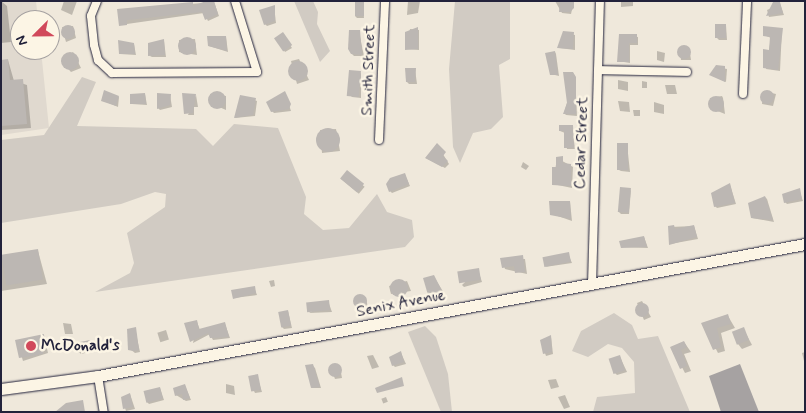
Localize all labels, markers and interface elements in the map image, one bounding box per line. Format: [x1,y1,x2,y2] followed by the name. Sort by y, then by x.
[10,10,60,60] north arrow
[358,24,380,116] street label: Smith Street
[12,33,32,48] text: N
[571,96,593,190] street label: Cedar Street
[354,286,448,322] street label: Senix Avenue
[41,336,120,356] place label: McDonald's
[25,340,37,352] marker: McDonald's

